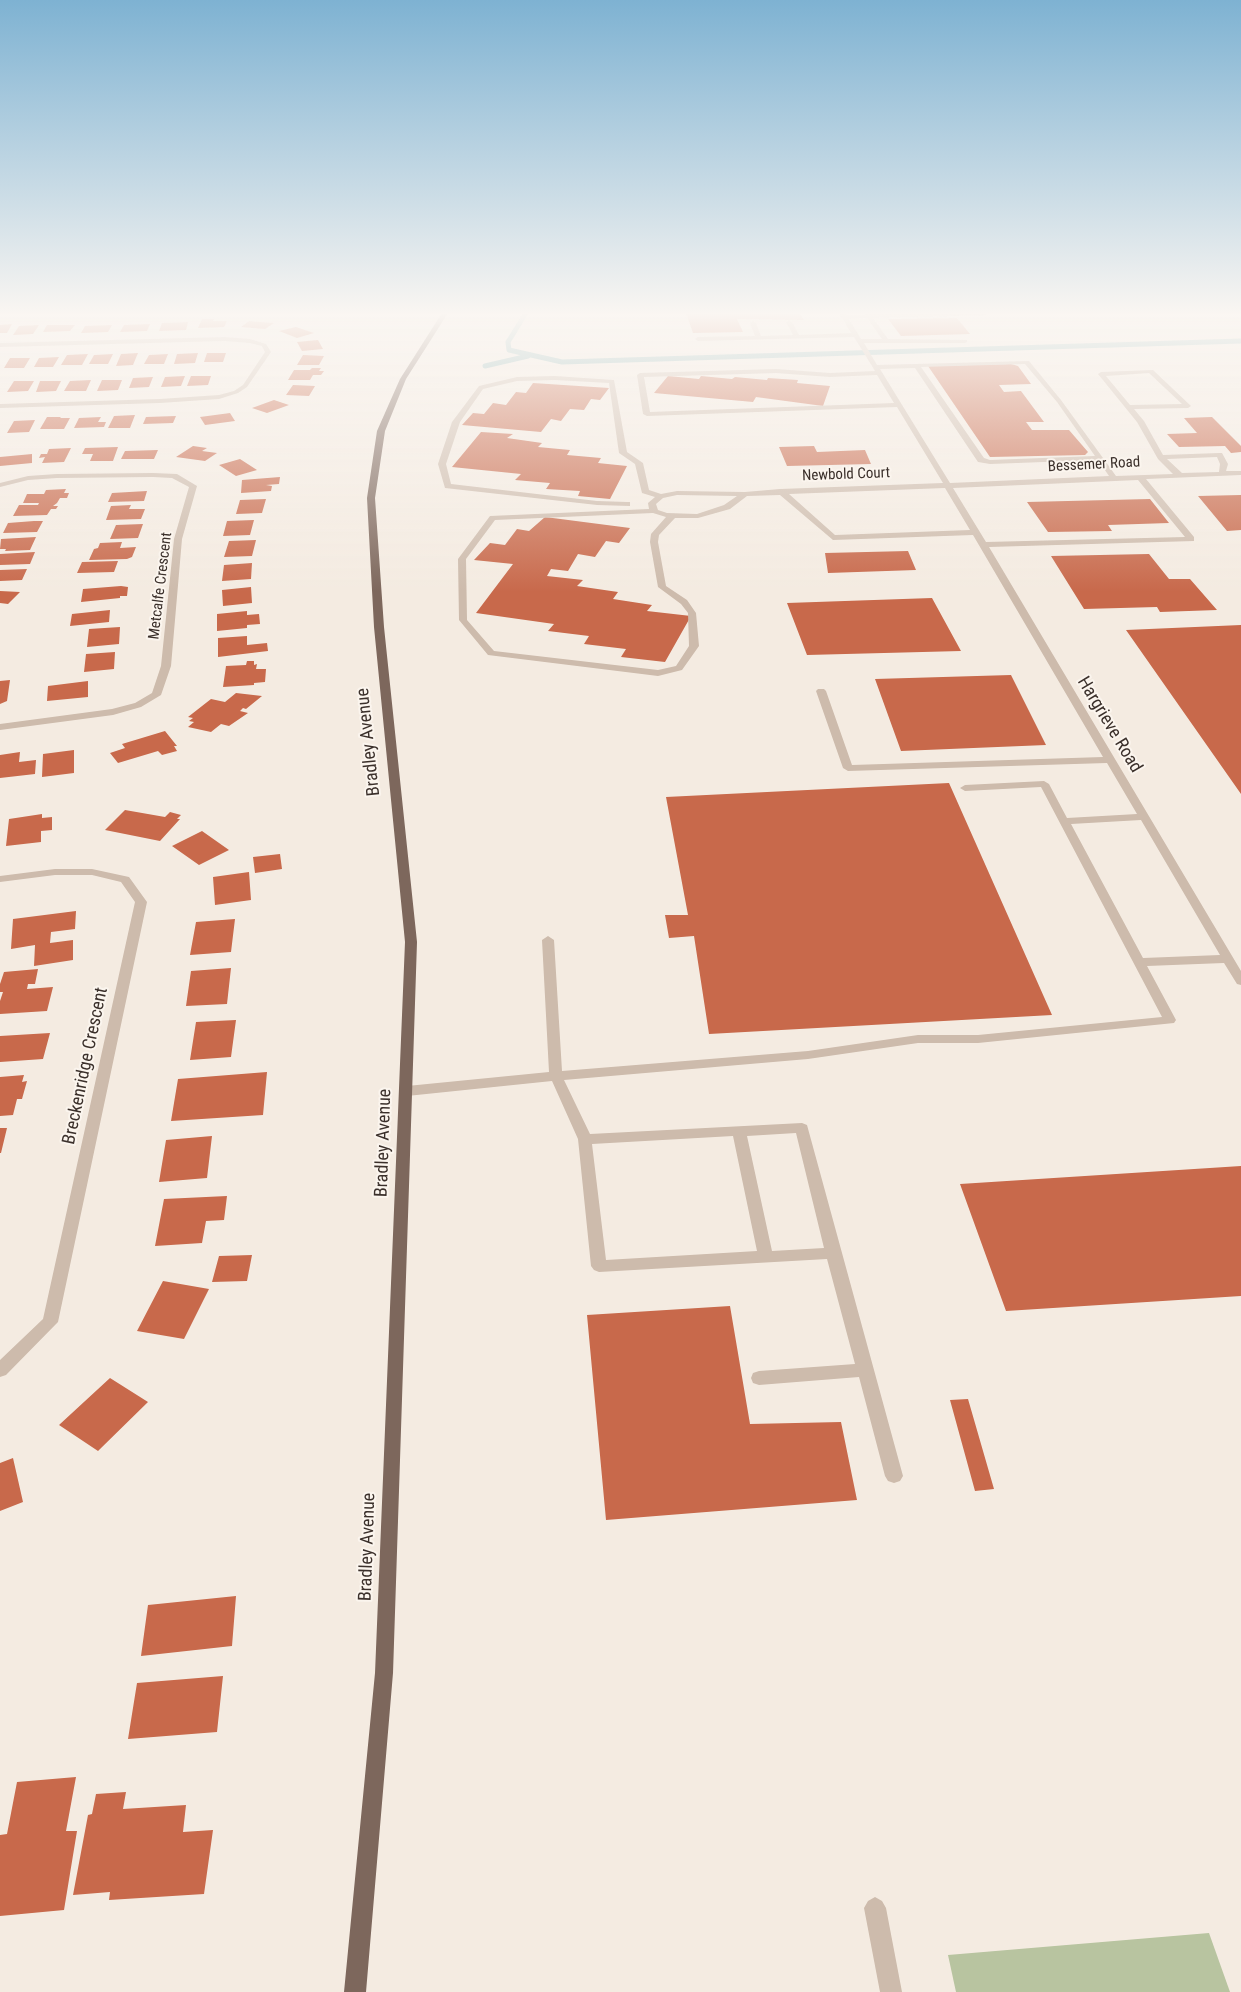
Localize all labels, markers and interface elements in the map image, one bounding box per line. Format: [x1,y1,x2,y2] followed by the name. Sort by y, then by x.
[1047,454,1141,476] street label: Bessemer Road
[802,464,890,486] street label: Newbold Court
[145,531,177,641] street label: Metcalfe Crescent
[1072,673,1146,777] street label: Hargrieve Road
[353,687,385,797] street label: Bradley Avenue
[59,986,113,1146] street label: Breckenridge Crescent
[371,1088,397,1198] street label: Bradley Avenue
[355,1492,381,1602] street label: Bradley Avenue

